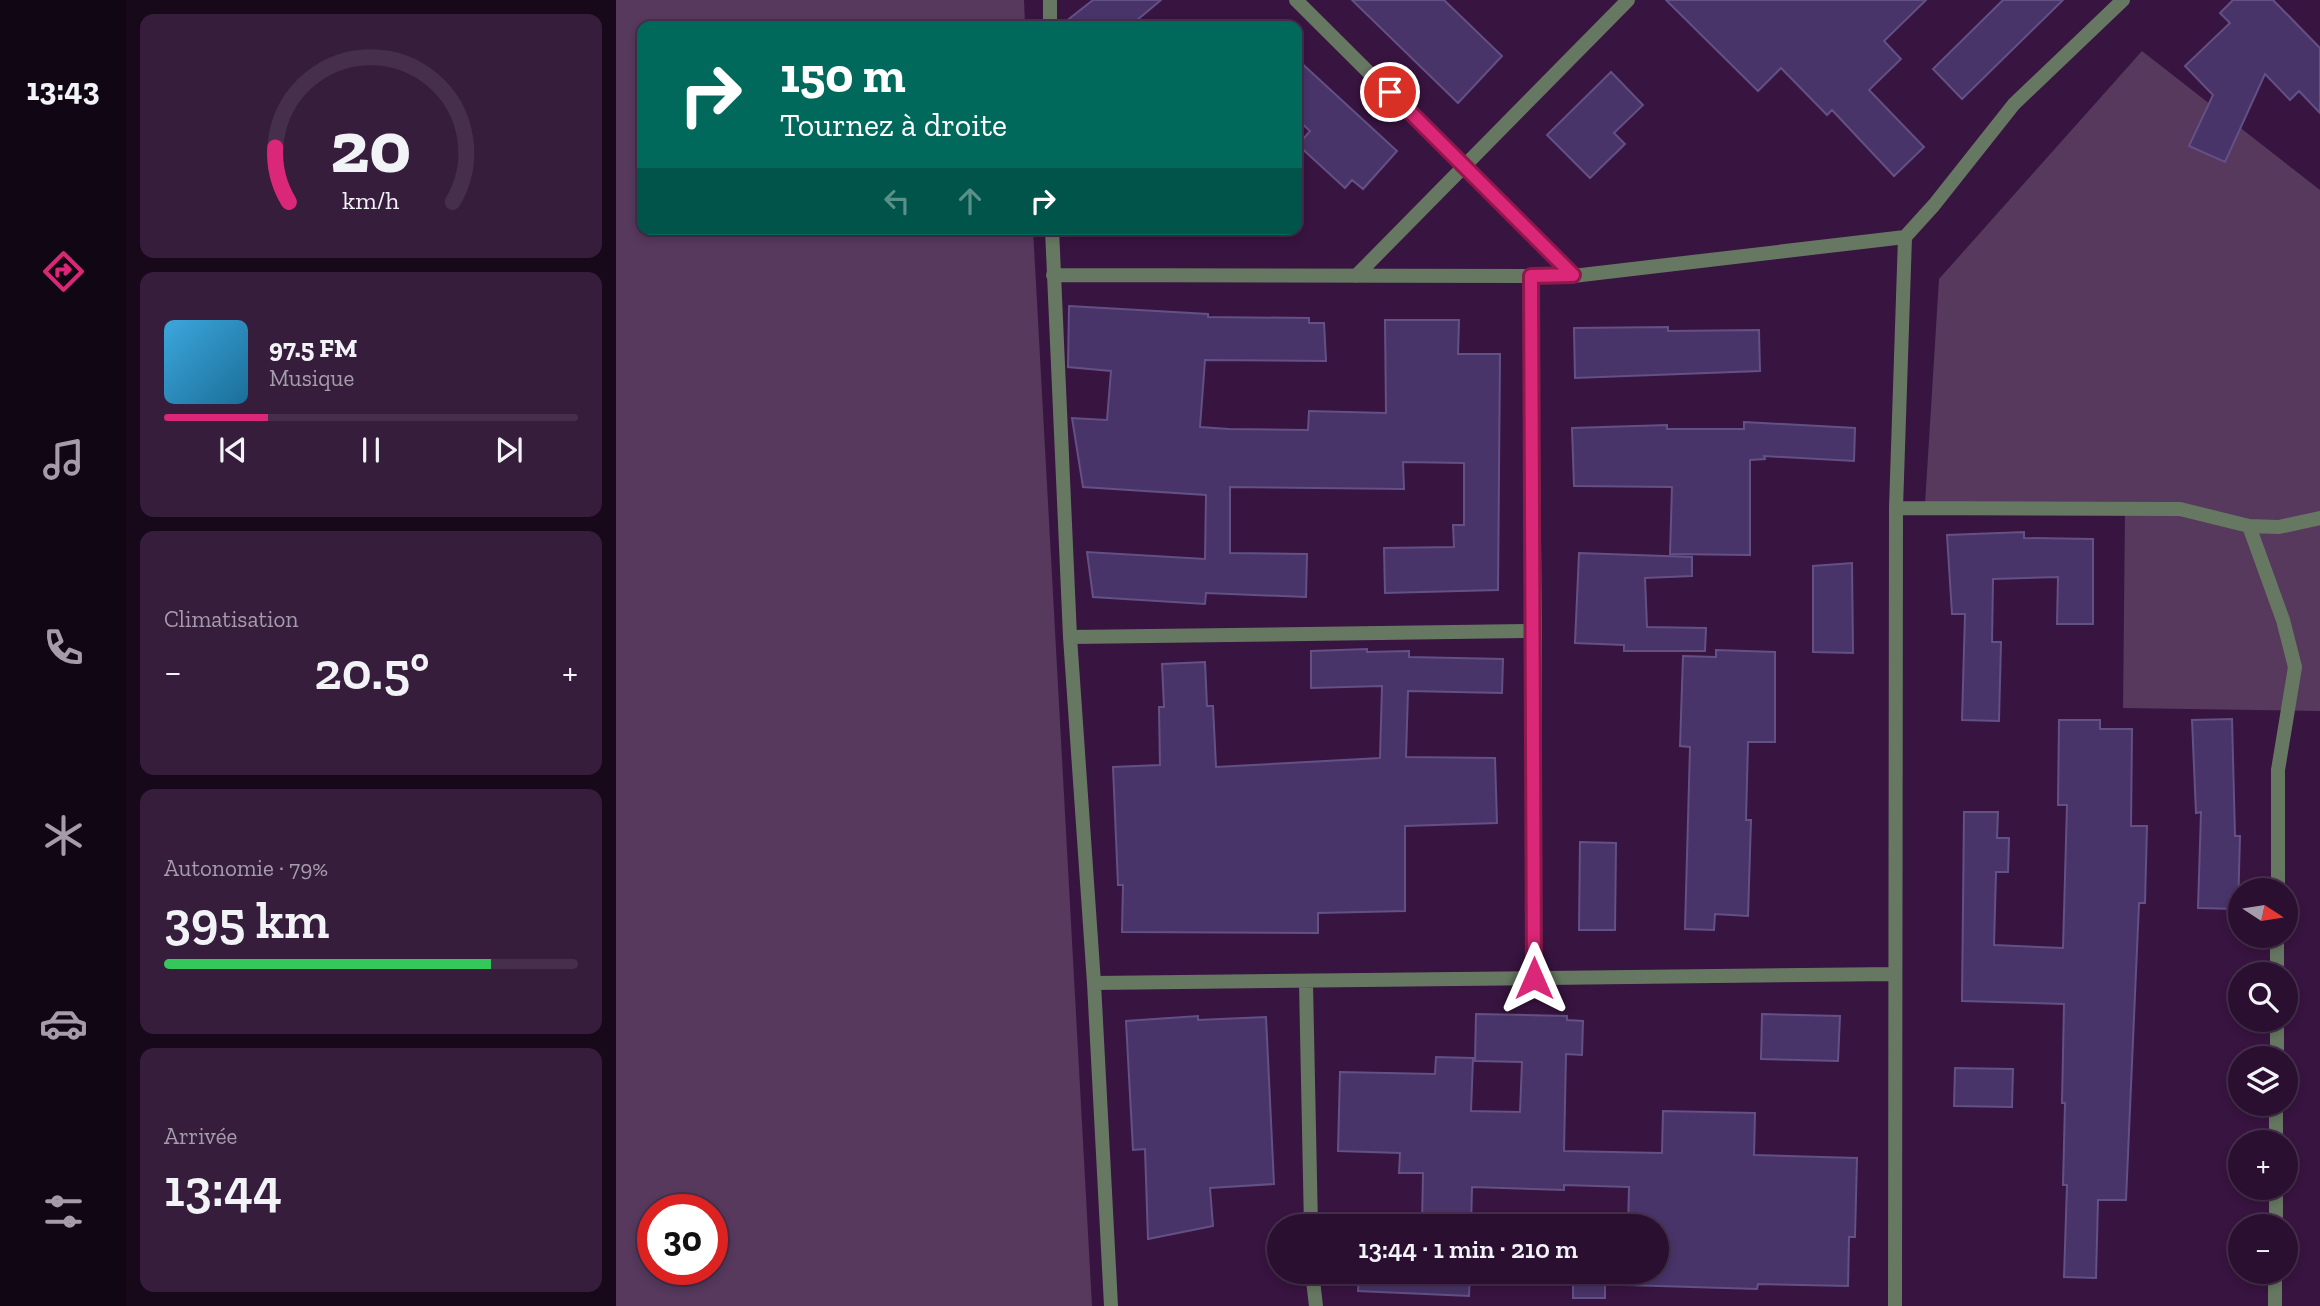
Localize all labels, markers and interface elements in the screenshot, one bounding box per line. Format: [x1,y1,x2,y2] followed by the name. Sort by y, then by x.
[780,46,906,105] text: 150 m
[665,49,756,140] icon: right
[1360,62,1420,122] pin
[26,70,100,108] text: 13:43
[1371,73,1409,111] icon: arrive
[330,104,412,192] text: 20
[780,106,1007,144] text: Tournez à droite
[878,182,916,220] icon: left
[951,182,989,220] icon: ahead
[1024,182,1062,220] icon: right
[342,185,400,215] text: km/h
[39,247,88,296] icon: directions
[269,332,357,364] text: 97.5 FM
[269,364,354,392] text: Musique
[214,431,252,469] icon: previous
[352,431,390,469] icon: pause
[490,431,528,469] icon: next
[39,435,88,484] icon: music
[164,605,298,633] text: Climatisation
[39,623,88,672] icon: phone
[314,640,430,702] text: 20.5°
[164,649,182,695] text: −
[562,649,578,695] text: +
[39,811,88,860] icon: climate
[164,854,328,882] text: Autonomie · 79%
[2228,878,2298,948] north arrow
[2228,878,2298,1284] map controls
[164,889,329,951] text: 395 km
[1497,941,1571,1015] position arrow
[2228,962,2298,1032] button: search
[39,999,88,1048] icon: car
[2228,1046,2298,1116] button: layers
[164,1122,237,1150] text: Arrivée
[2228,1130,2298,1200] button: +
[164,1157,282,1219] text: 13:44
[39,1187,88,1236] icon: filters
[637,1194,728,1285] speed limit sign: 30
[2228,1214,2298,1284] button: −
[1358,1233,1578,1265] text: 13:44 · 1 min · 210 m

